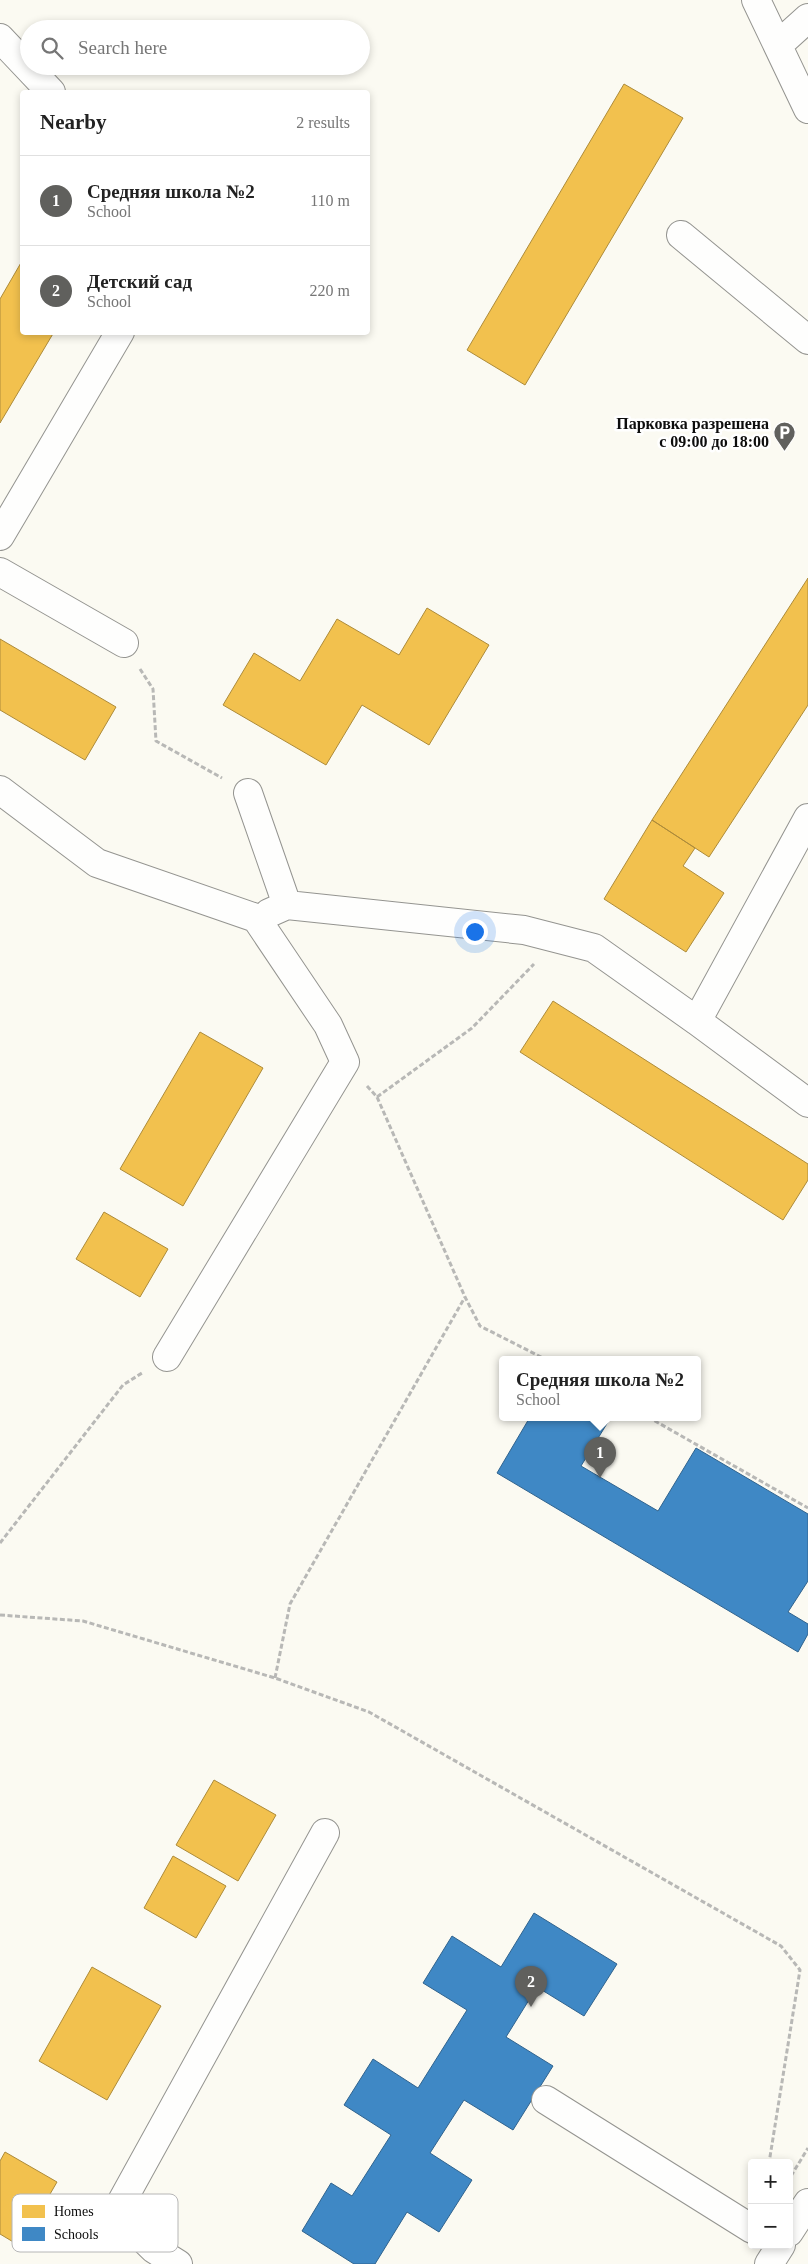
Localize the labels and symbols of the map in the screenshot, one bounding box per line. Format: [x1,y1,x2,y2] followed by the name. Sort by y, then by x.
[616,415,769,450] place label: Парковка разрешена с 09:00 до 18:00
[773,420,797,451] parking icon: Парковка разрешена с 09:00 до 18:00
[462,919,488,945] your location
[584,1437,616,1478] pin: 1
[515,1966,547,2007] pin: 2
[12,2194,178,2252] legend
[54,2204,94,2219] text: Homes
[54,2227,98,2242] text: Schools

